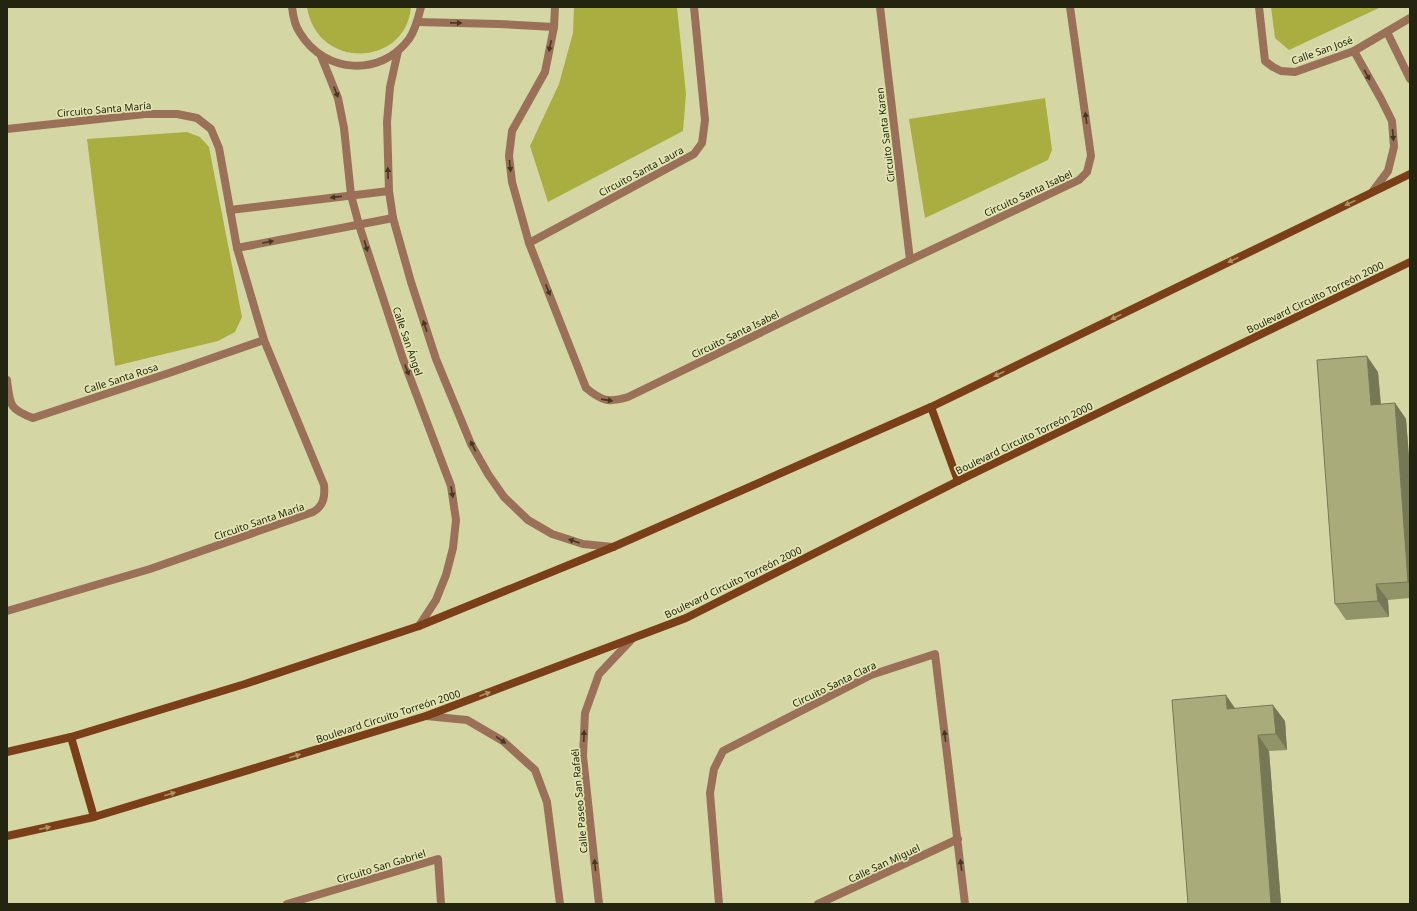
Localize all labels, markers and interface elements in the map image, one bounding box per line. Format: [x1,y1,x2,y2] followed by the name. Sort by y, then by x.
[450,19,462,26] one-way arrow
[1289,32,1355,68] street label: Calle San José
[547,39,553,52] one-way arrow
[1364,69,1371,80] one-way arrow
[333,86,339,98] one-way arrow
[872,87,898,183] street label: Circuito Santa Karen
[56,98,152,120] street label: Circuito Santa María
[1083,112,1089,124] one-way arrow
[1390,129,1396,141] one-way arrow
[596,143,686,199] street label: Circuito Santa Laura
[507,160,513,172] one-way arrow
[982,166,1074,220] street label: Circuito Santa Isabel
[385,167,392,179] one-way arrow
[330,194,342,200] one-way arrow
[1344,200,1355,206] one-way arrow
[262,238,274,244] one-way arrow
[363,241,369,253] one-way arrow
[1227,257,1238,263] one-way arrow
[1244,257,1386,336] street label: Boulevard Circuito Torreón 2000
[545,285,551,297] one-way arrow
[390,305,426,377] street label: Calle San Ángel
[689,307,781,361] street label: Circuito Santa Isabel
[1110,313,1122,320] one-way arrow
[422,319,428,331] one-way arrow
[82,359,160,397] street label: Calle Santa Rosa
[404,364,410,376] one-way arrow
[993,370,1005,377] one-way arrow
[601,397,613,403] one-way arrow
[953,398,1095,477] street label: Boulevard Circuito Torreón 2000
[470,441,476,452] one-way arrow
[449,485,455,498] one-way arrow
[212,499,306,543] street label: Circuito Santa María
[568,538,580,544] one-way arrow
[662,542,804,621] street label: Boulevard Circuito Torreón 2000
[790,658,878,710] street label: Circuito Santa Clara
[314,686,462,746] street label: Boulevard Circuito Torreón 2000
[479,691,491,697] one-way arrow
[581,729,587,742] one-way arrow
[942,730,948,742] one-way arrow
[496,736,506,744] one-way arrow
[567,748,591,854] street label: Calle Paseo San Rafaél
[289,753,301,759] one-way arrow
[165,791,177,797] one-way arrow
[39,824,51,830] one-way arrow
[846,840,922,886] street label: Calle San Miguel
[335,846,427,886] street label: Circuito San Gabriel
[591,859,598,871] one-way arrow
[958,859,964,871] one-way arrow

